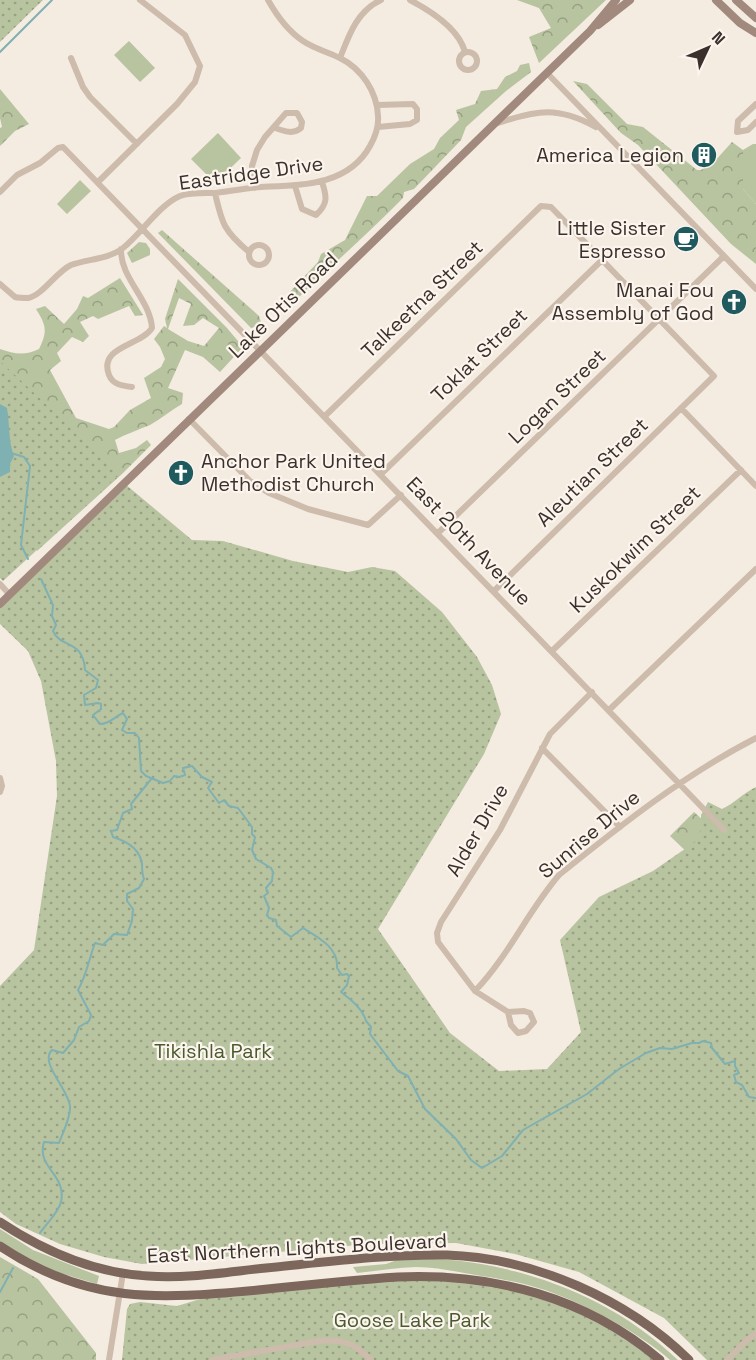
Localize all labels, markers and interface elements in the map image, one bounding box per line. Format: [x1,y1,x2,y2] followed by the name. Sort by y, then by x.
[678,18,738,78] north arrow
[707,27,730,49] text: N
[689,140,719,170] building icon: America Legion
[536,142,684,168] place label: America Legion
[177,150,325,196] street label: Eastridge Drive
[557,215,666,264] place label: Little Sister Espresso
[671,224,701,254] cafe icon: Little Sister Espresso
[356,234,488,364] street label: Talkeetna Street
[223,246,343,364] street label: Lake Otis Road
[552,277,714,326] place label: Manai Fou Assembly of God
[719,287,749,317] church icon: Manai Fou Assembly of God
[425,303,533,407] street label: Toklat Street
[503,343,611,449] street label: Logan Street
[531,412,653,532] street label: Aleutian Street
[201,448,386,497] place label: Anchor Park United Methodist Church
[166,458,196,488] church icon: Anchor Park United Methodist Church
[401,471,537,611] street label: East 20th Avenue
[564,480,706,618] street label: Kuskokwim Street
[440,779,514,881] street label: Alder Drive
[533,784,645,884] street label: Sunrise Drive
[154,1038,272,1064] park label: Tikishla Park
[146,1227,448,1269] street label: East Northern Lights Boulevard
[334,1307,491,1333] park label: Goose Lake Park

